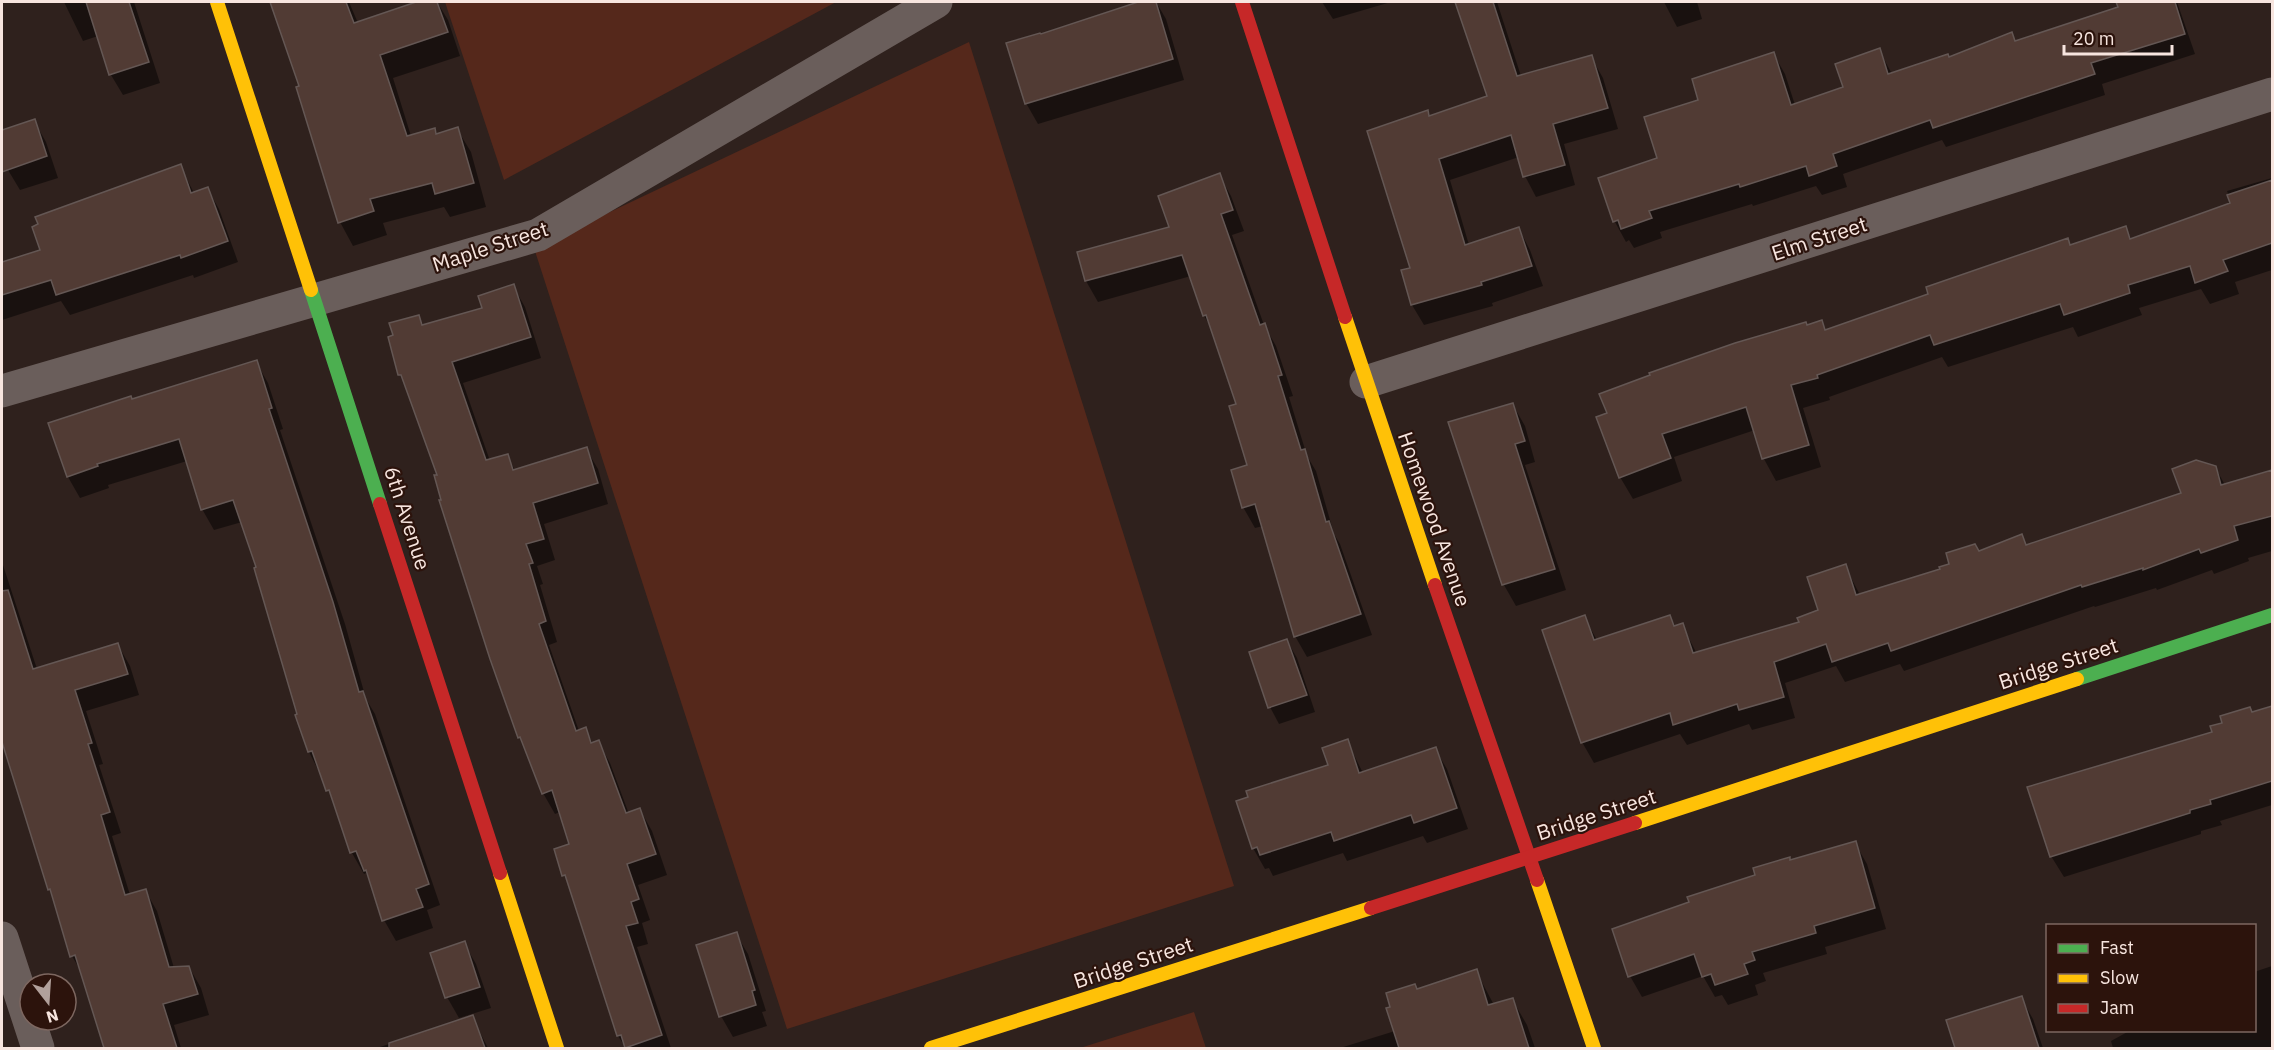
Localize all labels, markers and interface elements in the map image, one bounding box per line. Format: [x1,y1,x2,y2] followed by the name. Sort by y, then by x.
[2064,18,2172,56] scale bar
[2073,27,2115,50] text: 20 m
[1768,209,1870,267] street label: Elm Street
[428,214,552,278] street label: Maple Street
[1392,428,1478,610] street label: Homewood Avenue
[378,463,438,573] street label: 6th Avenue
[1995,631,2121,695] street label: Bridge Street
[1533,782,1659,846] street label: Bridge Street
[2046,924,2256,1032] legend
[1070,930,1196,994] street label: Bridge Street
[2100,936,2134,959] text: Fast
[2100,966,2139,989] text: Slow
[18,972,78,1032] north arrow
[2100,996,2135,1019] text: Jam
[44,1005,61,1028] text: N

